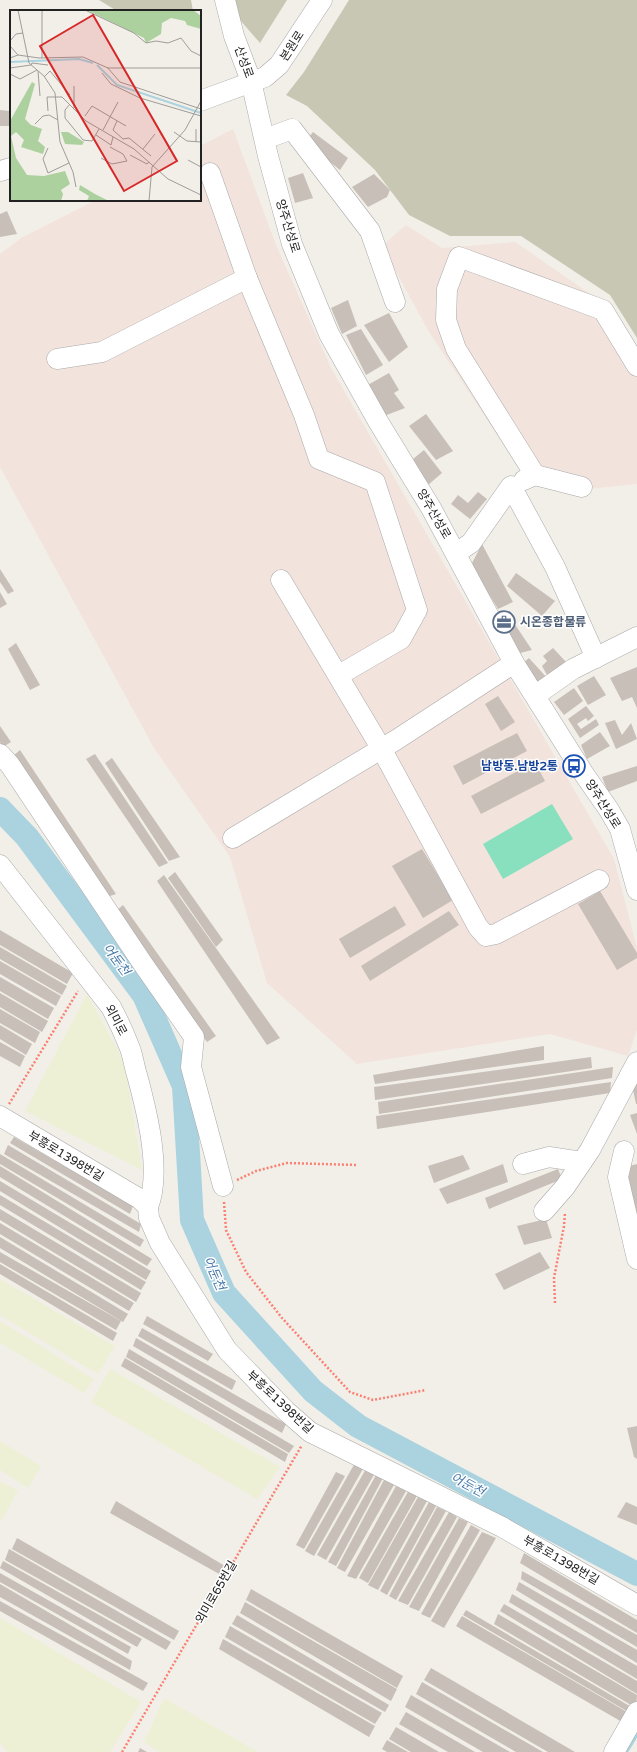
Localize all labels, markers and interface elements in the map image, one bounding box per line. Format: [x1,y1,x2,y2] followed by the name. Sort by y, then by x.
[10,10,201,201] inset map
[277,28,307,64] street label: 본원로
[232,44,256,80] street label: 산성로
[273,198,303,254] street label: 양주산성로
[414,487,454,541] street label: 양주산성로
[491,609,517,635] office icon: 시온종합물류
[520,615,586,629] place label: 시온종합물류
[561,753,587,779] bus stop icon: 남방동.남방2통
[481,759,558,773] place label: 남방동.남방2통
[582,777,624,831] street label: 양주산성로
[99,940,134,980] water label: 어둔천
[102,1002,130,1038] street label: 외미로
[26,1128,106,1184] street label: 부흥로1398번길
[199,1254,229,1294] water label: 어둔천
[244,1368,316,1436] street label: 부흥로1398번길
[448,1469,488,1501] water label: 어둔천
[521,1533,601,1587] street label: 부흥로1398번길
[192,1558,240,1626] street label: 외미로65번길

